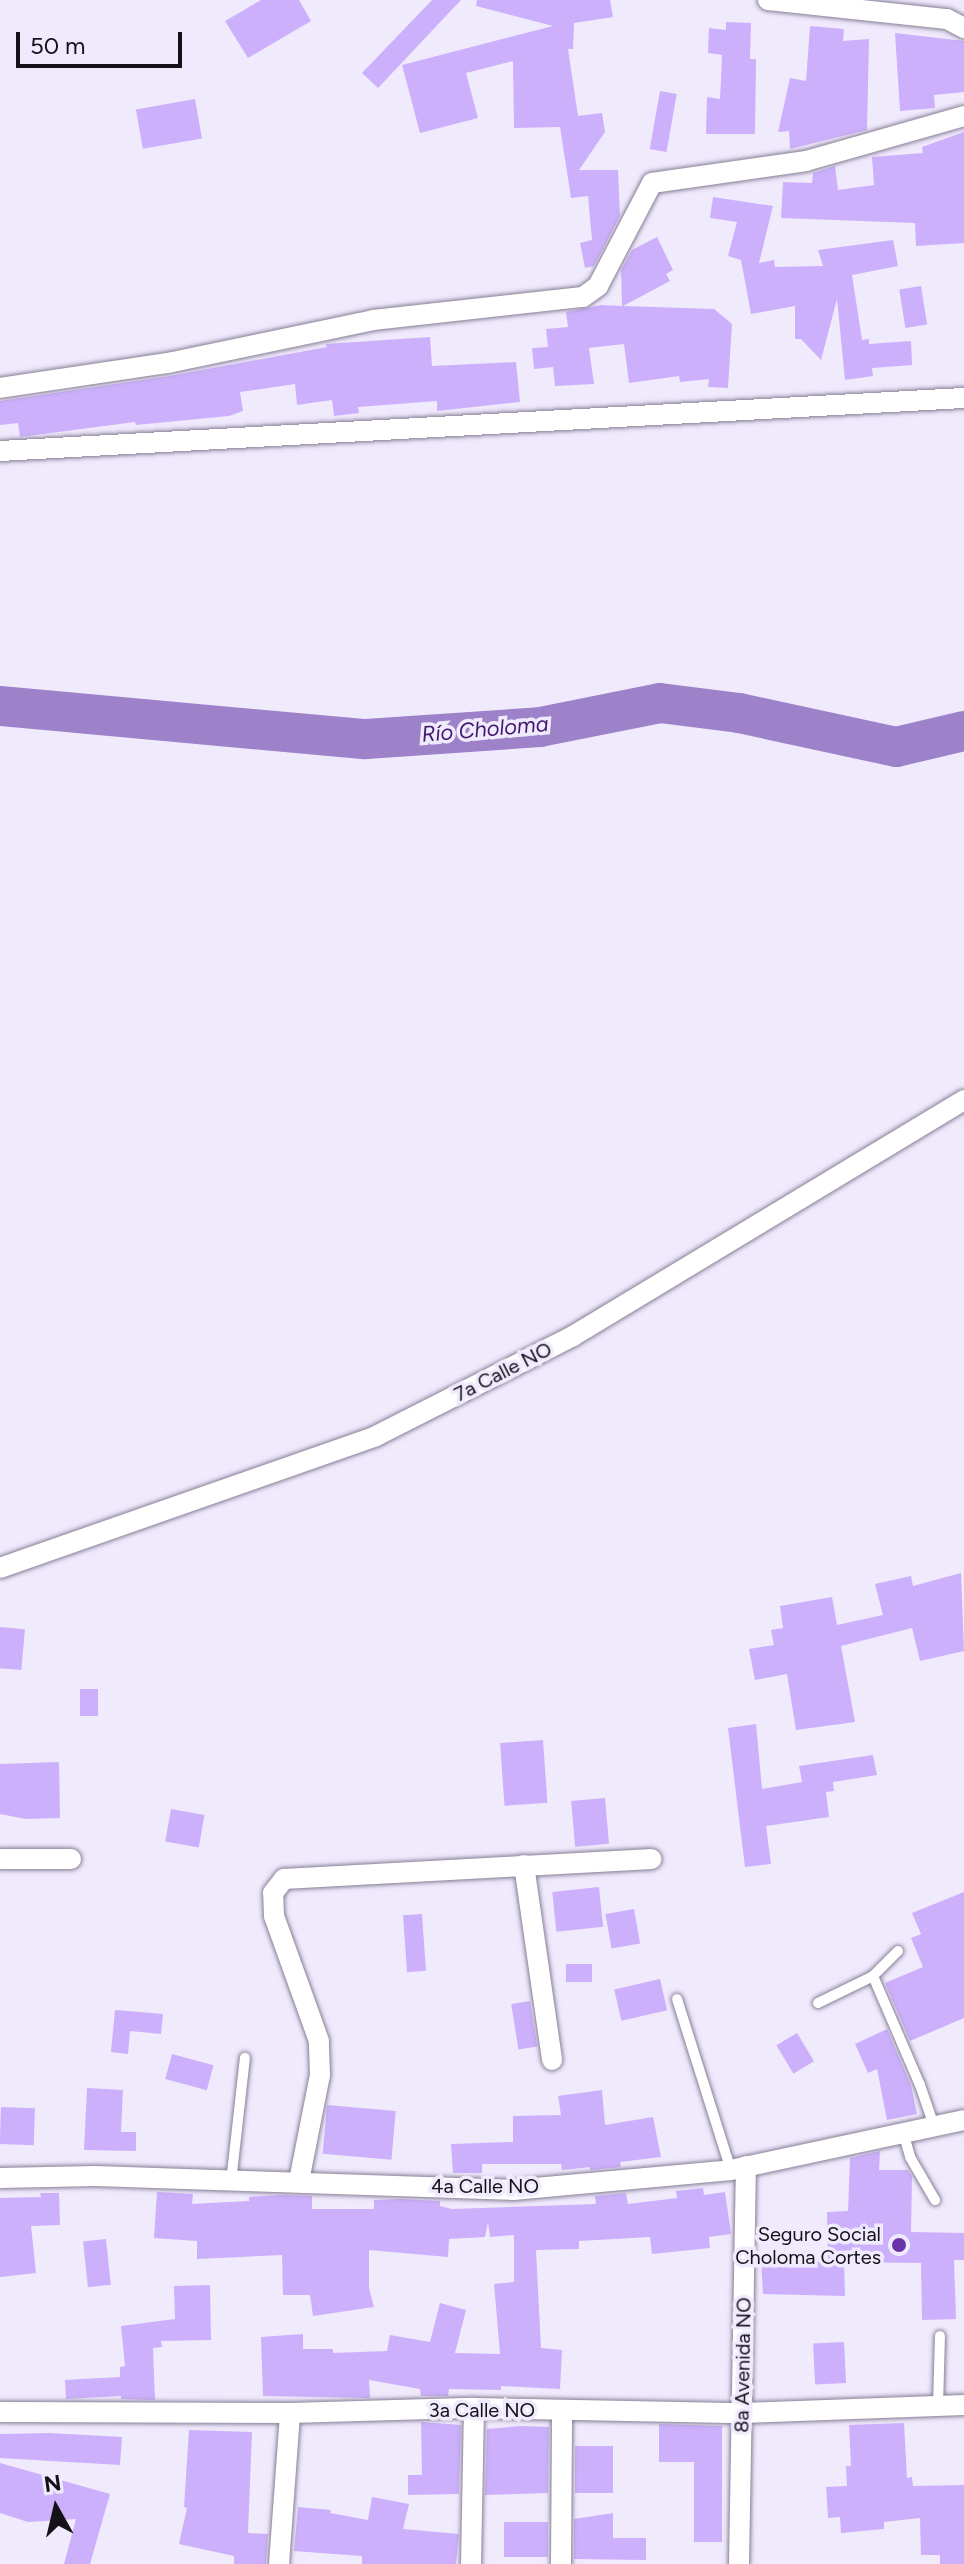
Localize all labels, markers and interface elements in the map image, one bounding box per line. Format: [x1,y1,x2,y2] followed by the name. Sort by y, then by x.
[20,16,186,66] scale bar
[30,31,86,60] text: 50 m
[420,710,550,748] water label: Río Choloma
[450,1337,556,1407] street label: 7a Calle NO
[431,2174,539,2198] street label: 4a Calle NO
[735,2222,881,2269] place label: Seguro Social Choloma Cortes
[888,2234,910,2256] marker: Seguro Social Choloma Cortes
[730,2297,756,2433] street label: 8a Avenida NO
[429,2398,535,2422] street label: 3a Calle NO
[16,2468,96,2548] north arrow
[42,2469,63,2498] text: N

